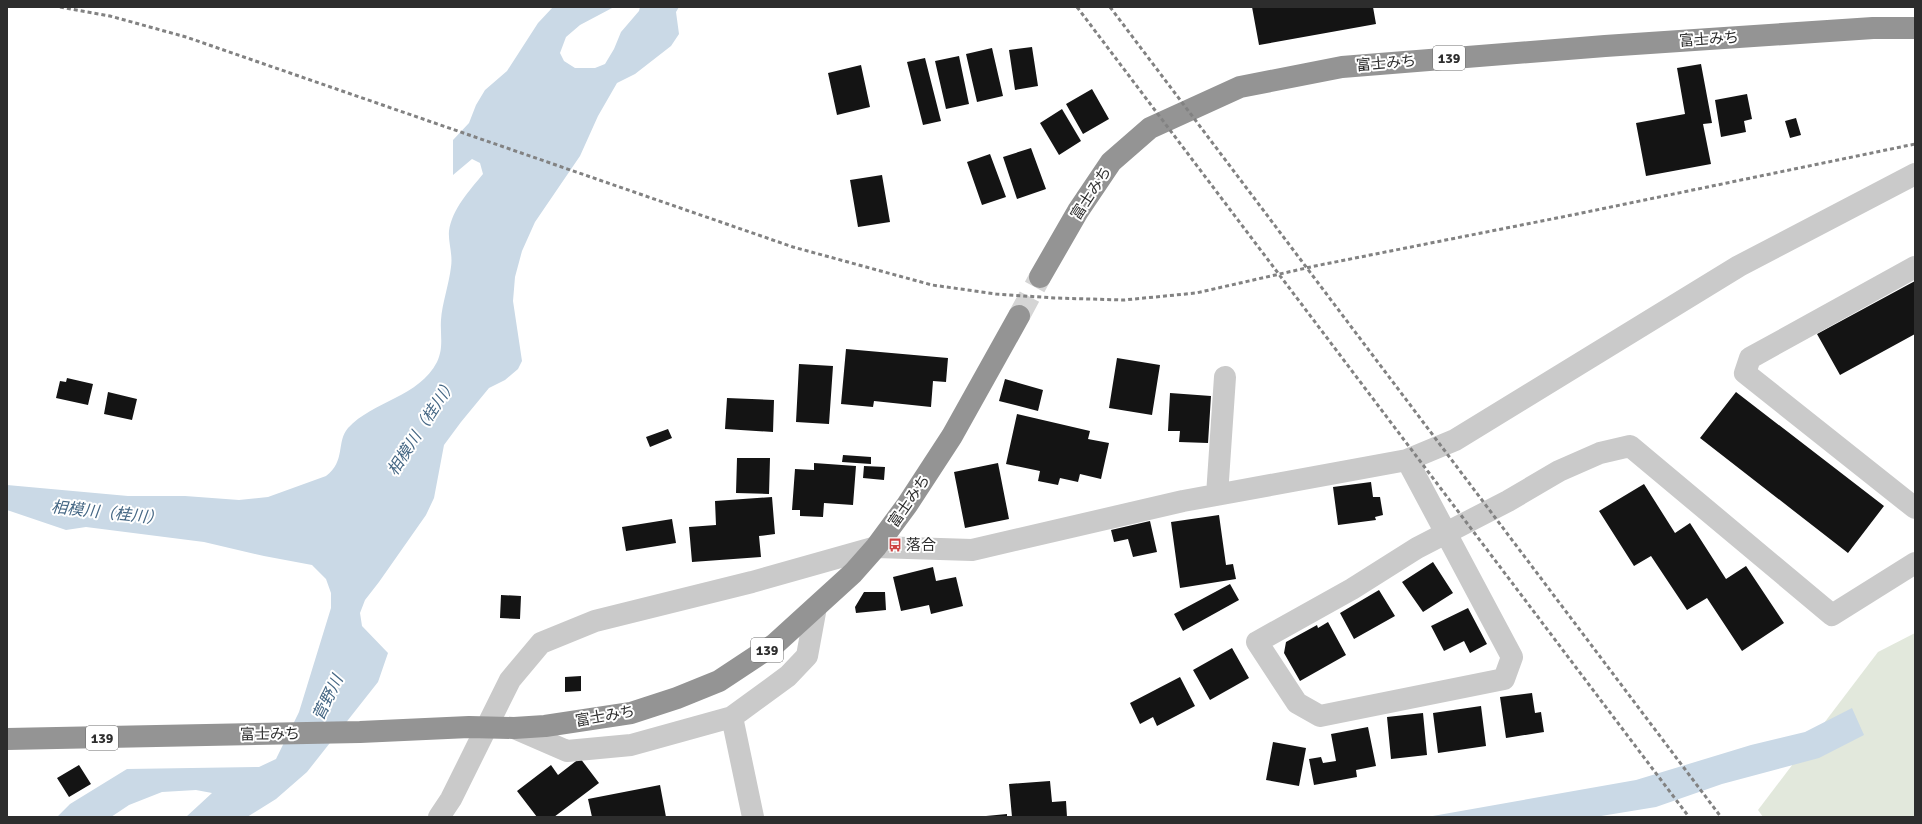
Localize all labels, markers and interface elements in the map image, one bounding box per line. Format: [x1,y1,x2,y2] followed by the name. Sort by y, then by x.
[1678,28,1740,50] street label: 富士みち
[1433,46,1465,70] road number: 139
[1355,51,1417,75] street label: 富士みち
[1067,163,1115,223] street label: 富士みち
[383,375,461,479] water label: 相模川（桂川）
[884,471,934,531] street label: 富士みち
[50,497,164,529] water label: 相模川（桂川）
[906,536,936,554] place label: 落合
[887,537,903,553] bus stop icon: 落合
[751,638,783,662] road number: 139
[308,670,348,724] water label: 菅野川
[574,702,636,730] street label: 富士みち
[240,724,300,744] street label: 富士みち
[86,726,118,750] road number: 139

